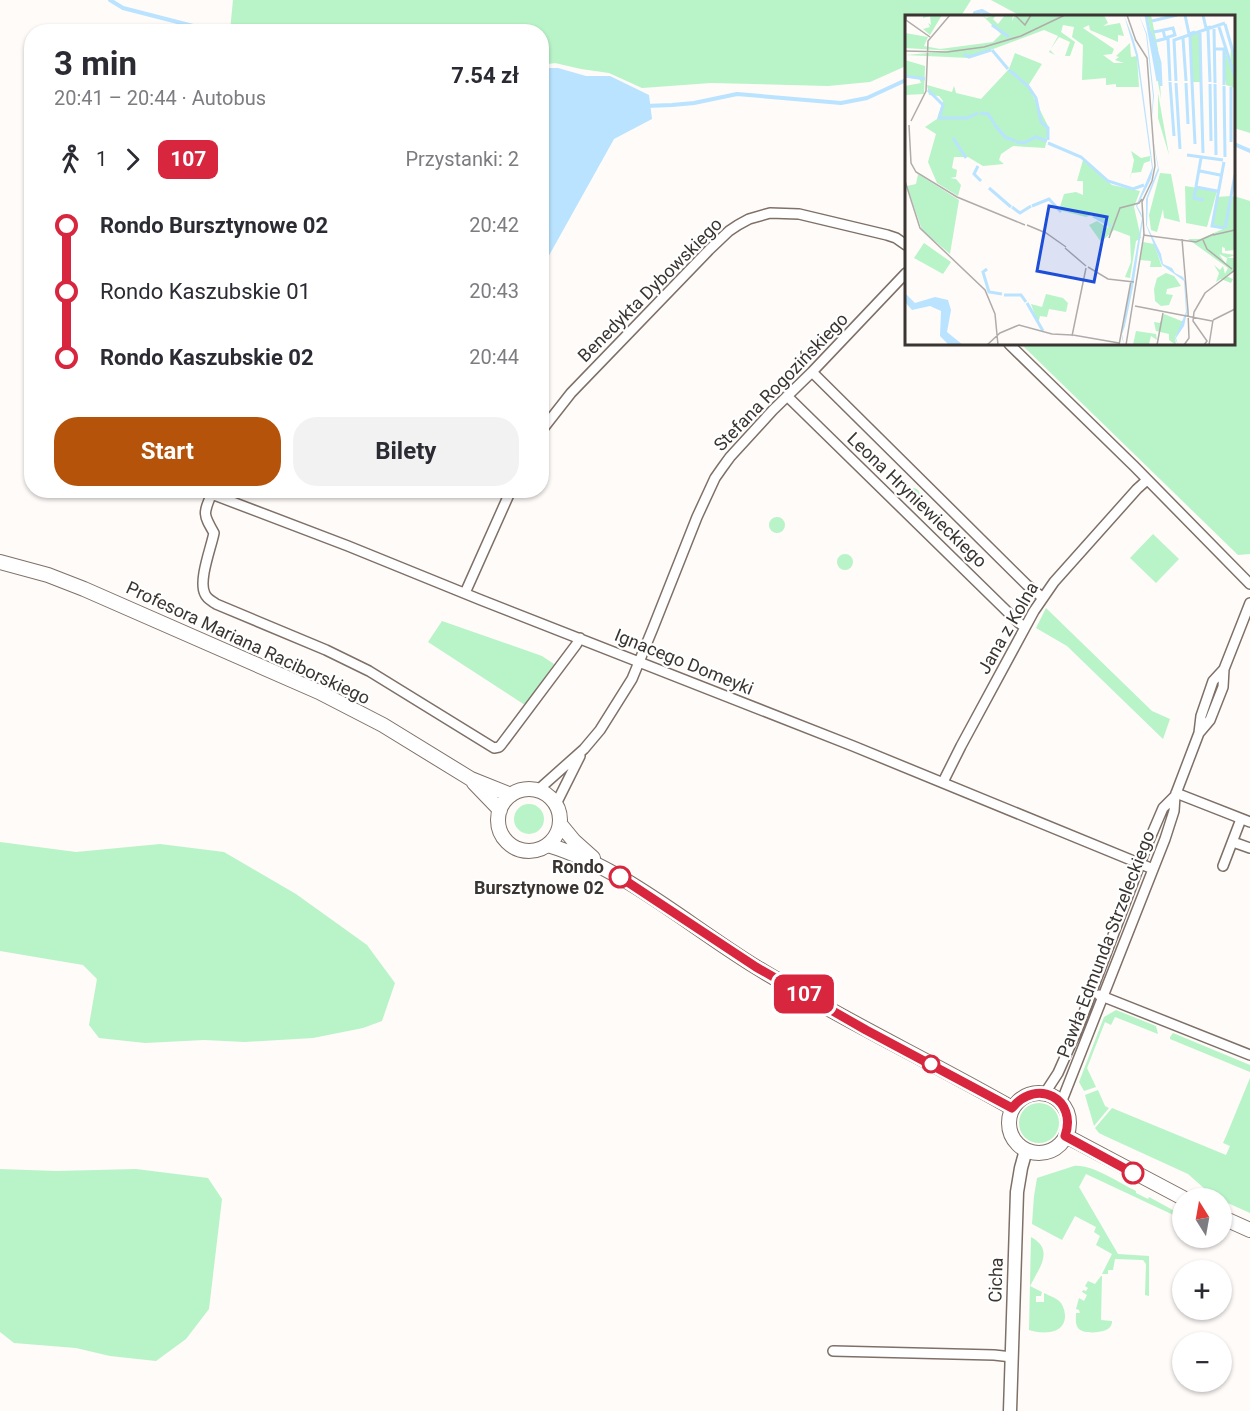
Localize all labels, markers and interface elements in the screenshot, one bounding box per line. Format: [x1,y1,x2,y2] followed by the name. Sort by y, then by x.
[905,15,1235,345] inset map
[54,44,137,83] text: 3 min
[451,63,519,88] text: 7.54 zł
[54,86,266,110] text: 20:41 – 20:44 · Autobus
[54,143,87,176] icon: walk
[116,143,149,176] icon: forward
[96,147,107,171] text: 1
[170,147,206,171] text: 107
[405,147,519,171] text: Przystanki: 2
[100,213,328,238] text: Rondo Bursztynowe 02
[469,213,519,237] text: 20:42
[573,213,726,366] street label: Benedykta Dybowskiego
[100,279,311,304] text: Rondo Kaszubskie 01
[469,279,519,303] text: 20:43
[709,308,852,455] street label: Stefana Rogozińskiego
[100,345,314,370] text: Rondo Kaszubskie 02
[469,345,519,369] text: 20:44
[54,417,281,486] button: Start
[293,417,519,486] button: Bilety
[843,428,991,572] street label: Leona Hryniewieckiego
[123,577,373,708] street label: Profesora Mariana Raciborskiego
[973,578,1042,677] street label: Jana z Kolna
[612,624,757,699] street label: Ignacego Domeyki
[1052,827,1159,1060] street label: Pawła Edmunda Strzeleckiego
[474,856,604,898] place label: Rondo Bursztynowe 02
[609,866,631,888] marker: Rondo Bursztynowe 02
[770,974,838,1014] line badge: 107
[786,982,822,1006] text: 107
[922,1055,940,1073] unlabelled marker
[1122,1162,1144,1184] unlabelled marker
[1172,1188,1232,1248] north arrow
[1172,1188,1232,1392] map controls
[984,1257,1007,1303] street label: Cicha
[1172,1260,1232,1320] button: +
[1172,1332,1232,1392] button: −

